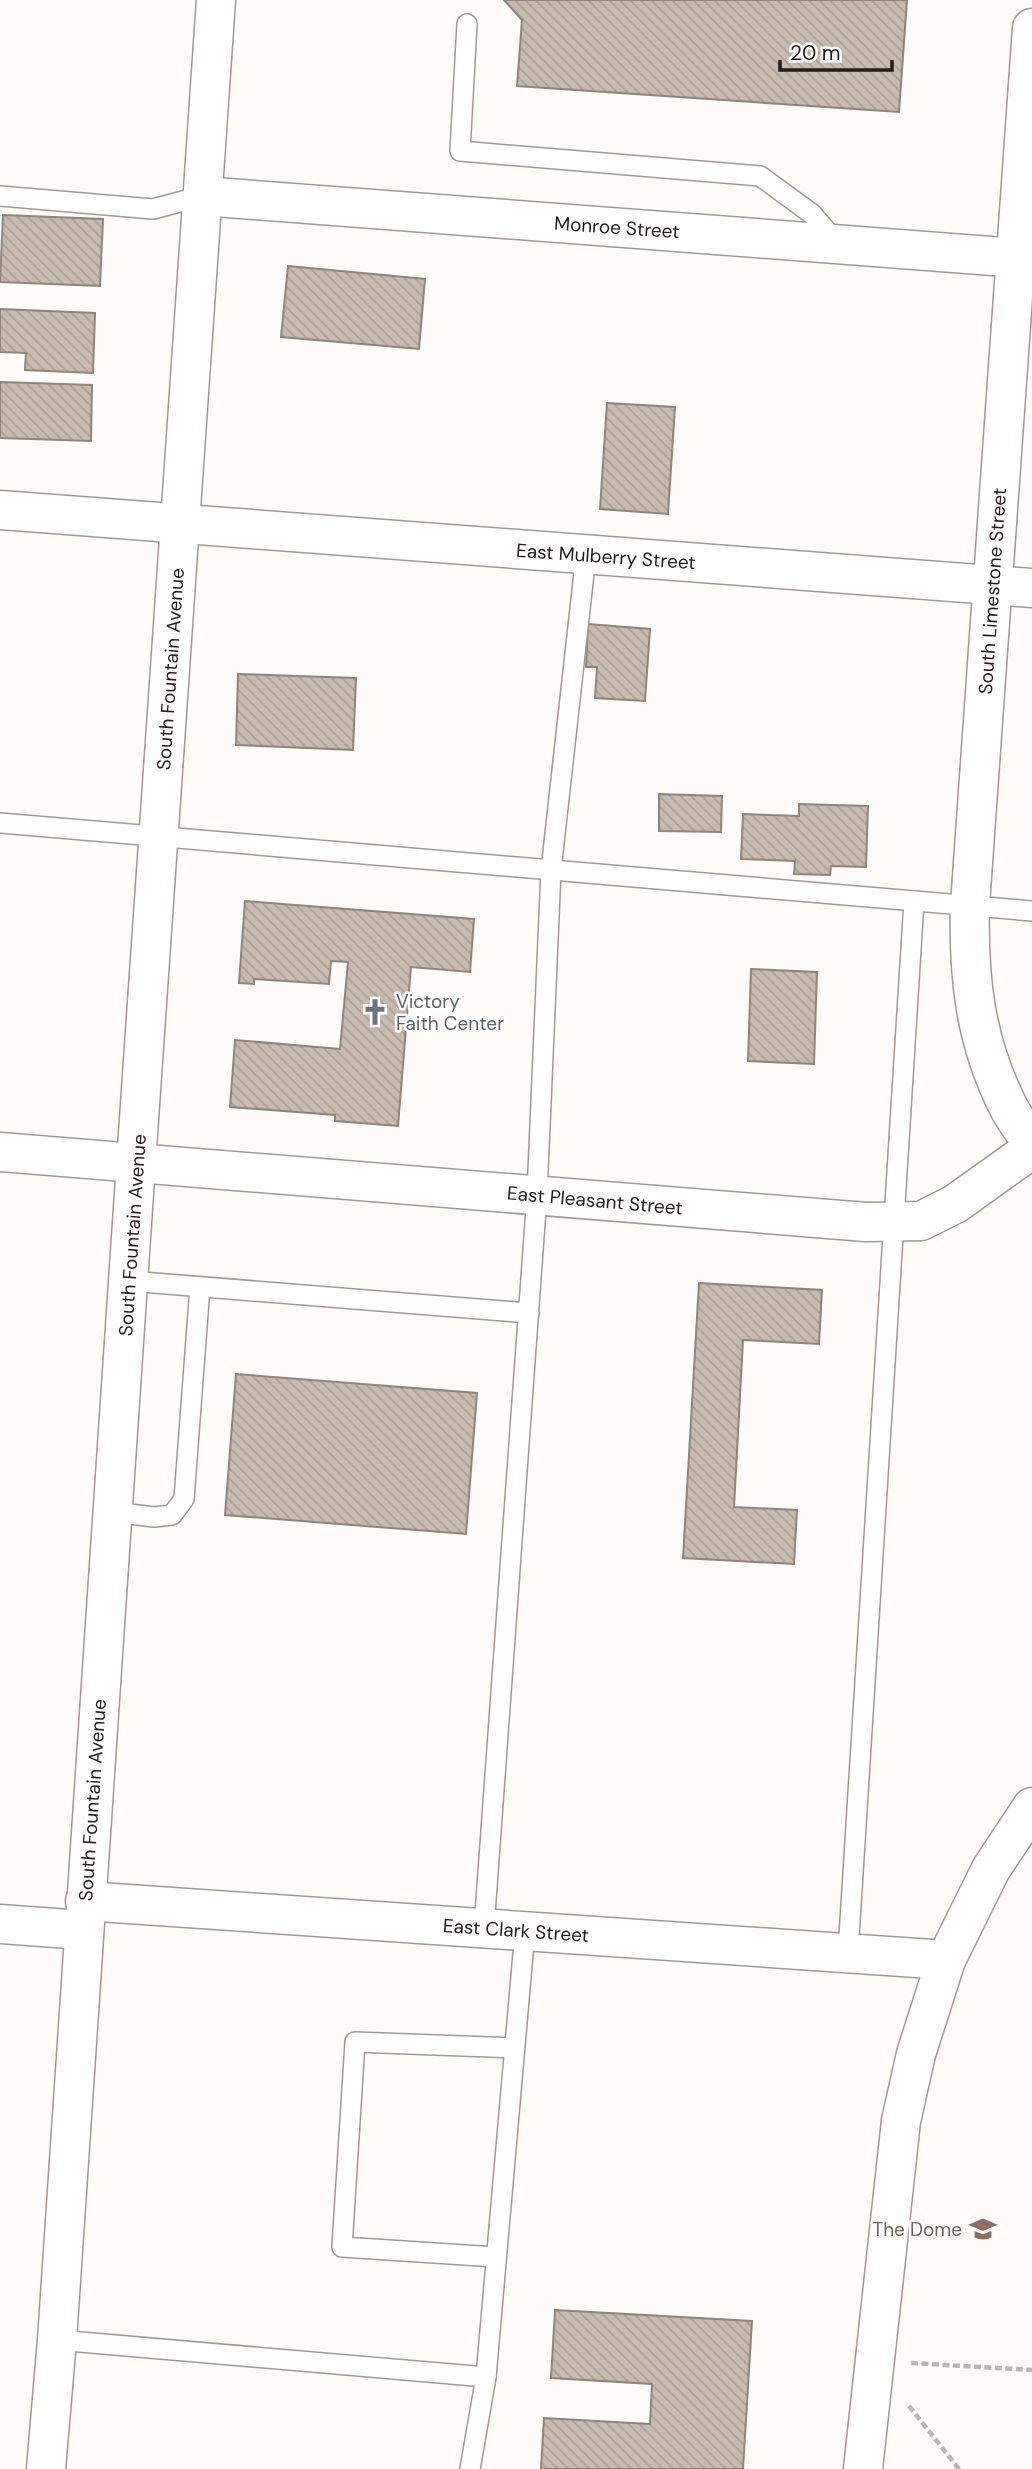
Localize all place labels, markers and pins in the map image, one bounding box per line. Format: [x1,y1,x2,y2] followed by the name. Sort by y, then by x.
[396,989,504,1036] place label: Victory Faith Center
[360,997,390,1027] church icon: Victory Faith Center
[968,2214,998,2244] school or university icon: The Dome
[873,2217,962,2242] place label: The Dome

